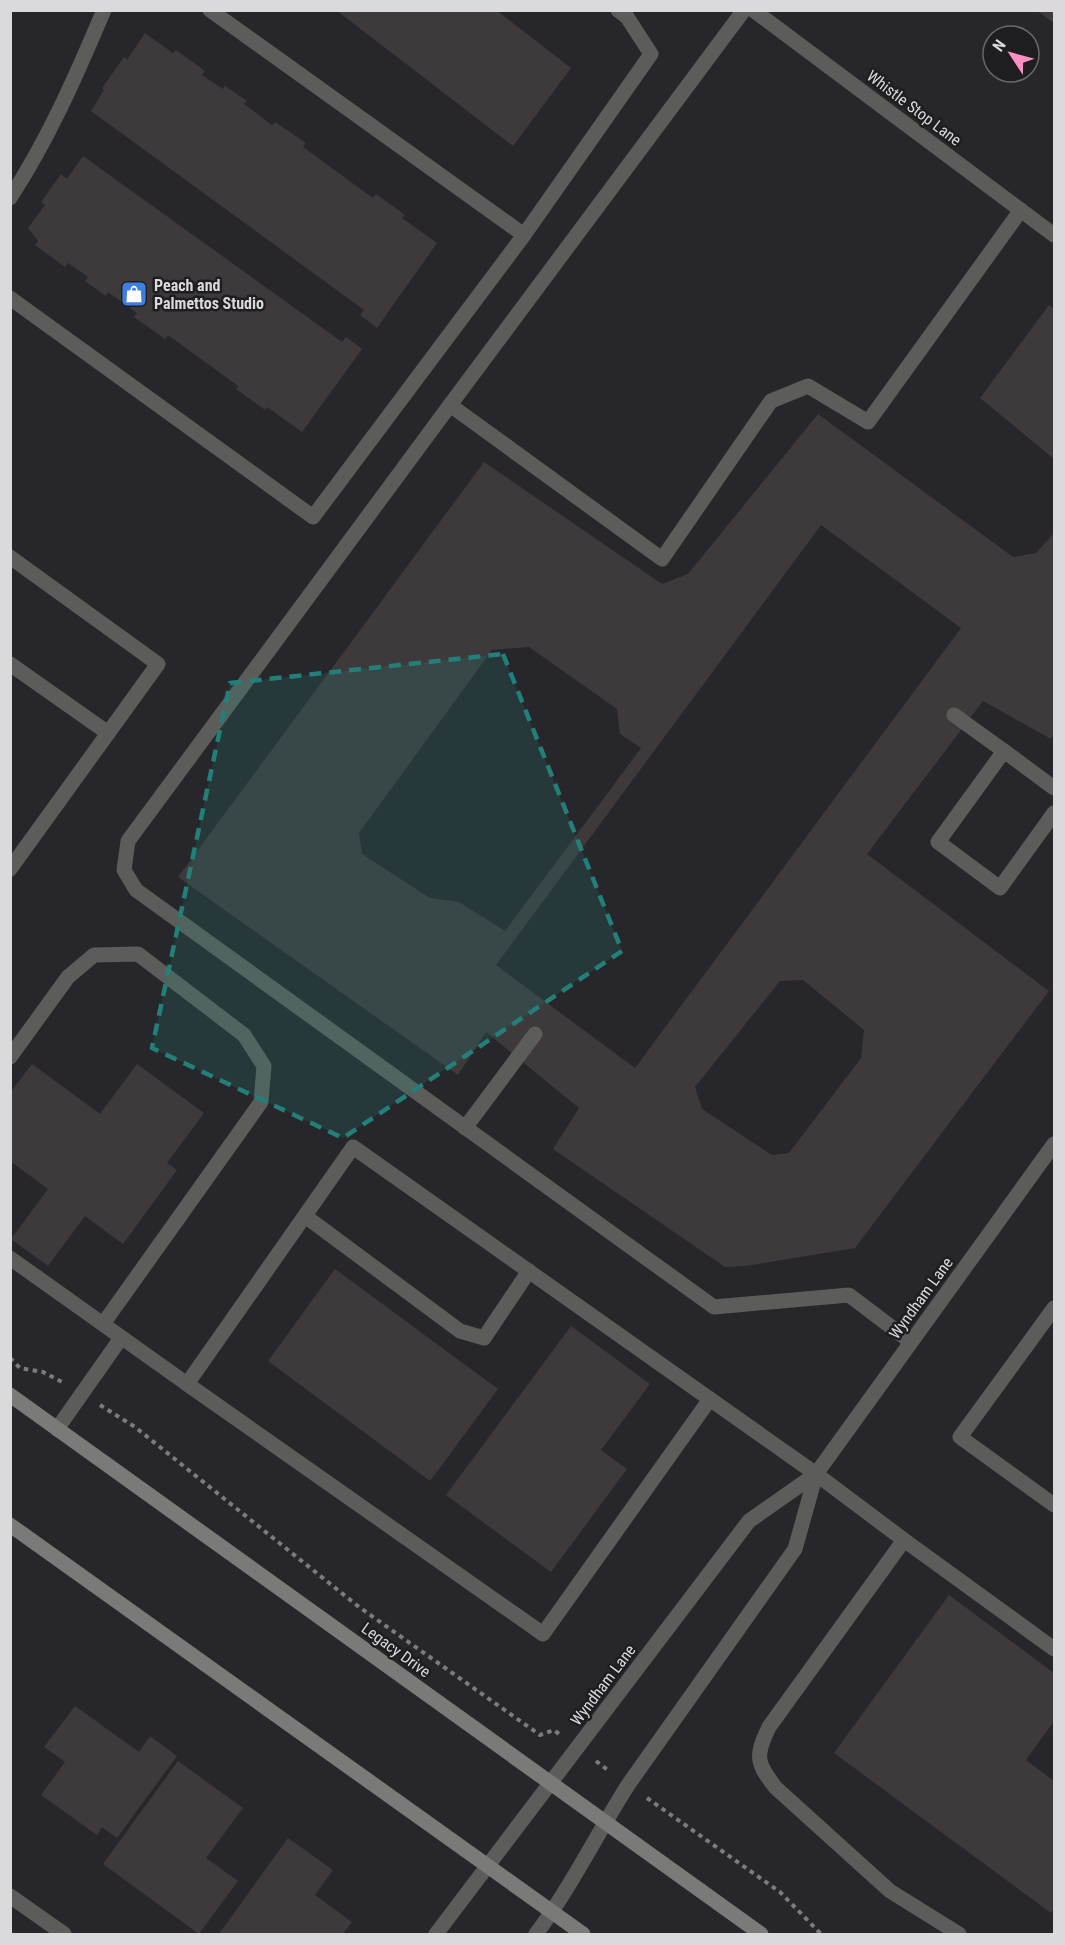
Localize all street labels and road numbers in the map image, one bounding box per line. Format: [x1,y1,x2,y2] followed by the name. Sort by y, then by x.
[863,66,965,150] street label: Whistle Stop Lane
[885,1254,957,1342] street label: Wyndham Lane
[358,1619,434,1681] street label: Legacy Drive
[566,1641,640,1729] street label: Wyndham Lane

